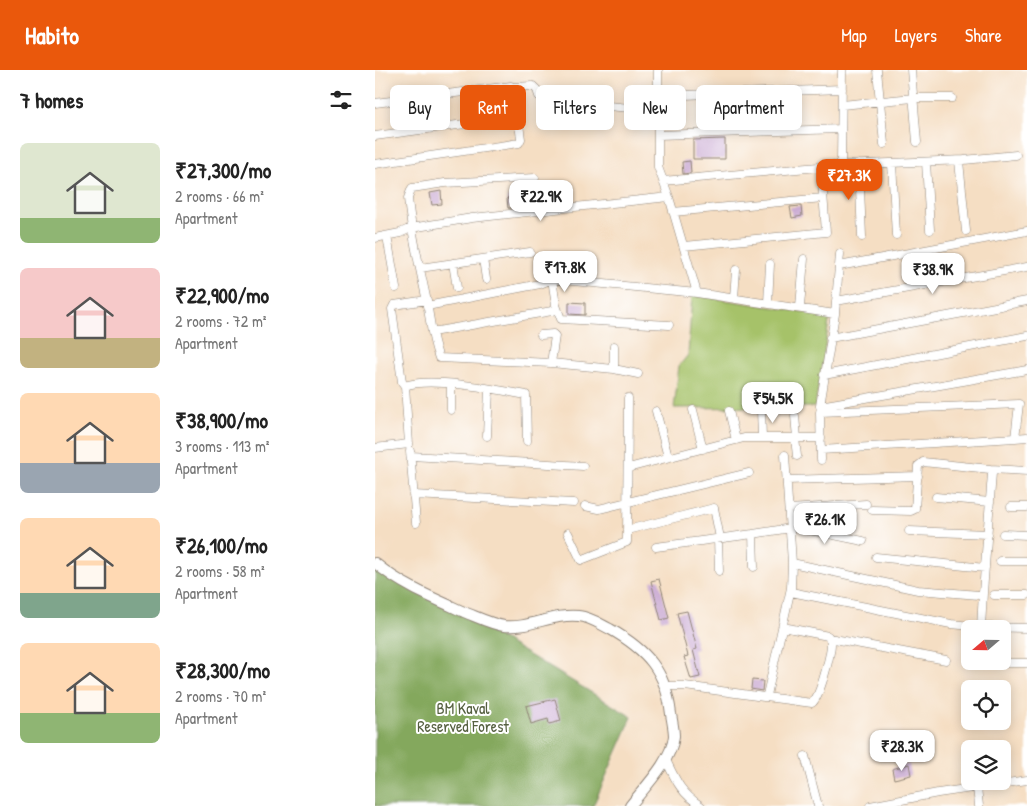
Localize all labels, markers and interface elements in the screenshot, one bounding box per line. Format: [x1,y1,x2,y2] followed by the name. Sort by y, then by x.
[25,19,79,51] text: Habito
[841,23,867,48] text: Map
[895,23,937,48] text: Layers
[965,23,1002,48] text: Share
[390,85,450,130] chip: Buy
[460,85,526,130] chip: Rent
[536,85,614,130] chip: Filters
[624,85,686,130] chip: New
[696,85,802,130] chip: Apartment
[20,86,83,115] text: 7 homes
[327,86,355,114] icon: filters
[175,156,271,185] text: ₹27,300/mo
[808,158,890,201] pin: ₹27.3K
[60,163,120,223] icon: home
[827,164,871,186] text: ₹27.3K
[500,180,582,222] pin: ₹22.9K
[175,185,264,207] text: 2 rooms · 66 m²
[520,185,562,207] text: ₹22.9K
[175,207,238,229] text: Apartment
[524,250,606,293] pin: ₹17.8K
[892,252,974,295] pin: ₹38.9K
[544,256,586,278] text: ₹17.8K
[913,258,953,280] text: ₹38.9K
[175,281,269,310] text: ₹22,900/mo
[60,288,120,348] icon: home
[175,310,266,332] text: 2 rooms · 72 m²
[175,332,238,354] text: Apartment
[732,382,814,424] pin: ₹54.5K
[753,387,793,409] text: ₹54.5K
[175,406,268,435] text: ₹38,900/mo
[60,413,120,473] icon: home
[175,435,270,457] text: 3 rooms · 113 m²
[175,457,238,479] text: Apartment
[784,502,866,545] pin: ₹26.1K
[805,508,845,530] text: ₹26.1K
[175,531,268,560] text: ₹26,100/mo
[60,538,120,598] icon: home
[175,560,265,582] text: 2 rooms · 58 m²
[175,582,238,604] text: Apartment
[961,620,1011,670] north arrow
[961,620,1011,790] map controls
[175,656,270,685] text: ₹28,300/mo
[60,663,120,723] icon: home
[961,680,1011,730] button: locate
[175,685,266,707] text: 2 rooms · 70 m²
[417,697,509,737] park label: BM Kaval Reserved Forest
[175,707,238,729] text: Apartment
[861,730,943,772] pin: ₹28.3K
[881,735,923,757] text: ₹28.3K
[961,740,1011,790] button: layers

